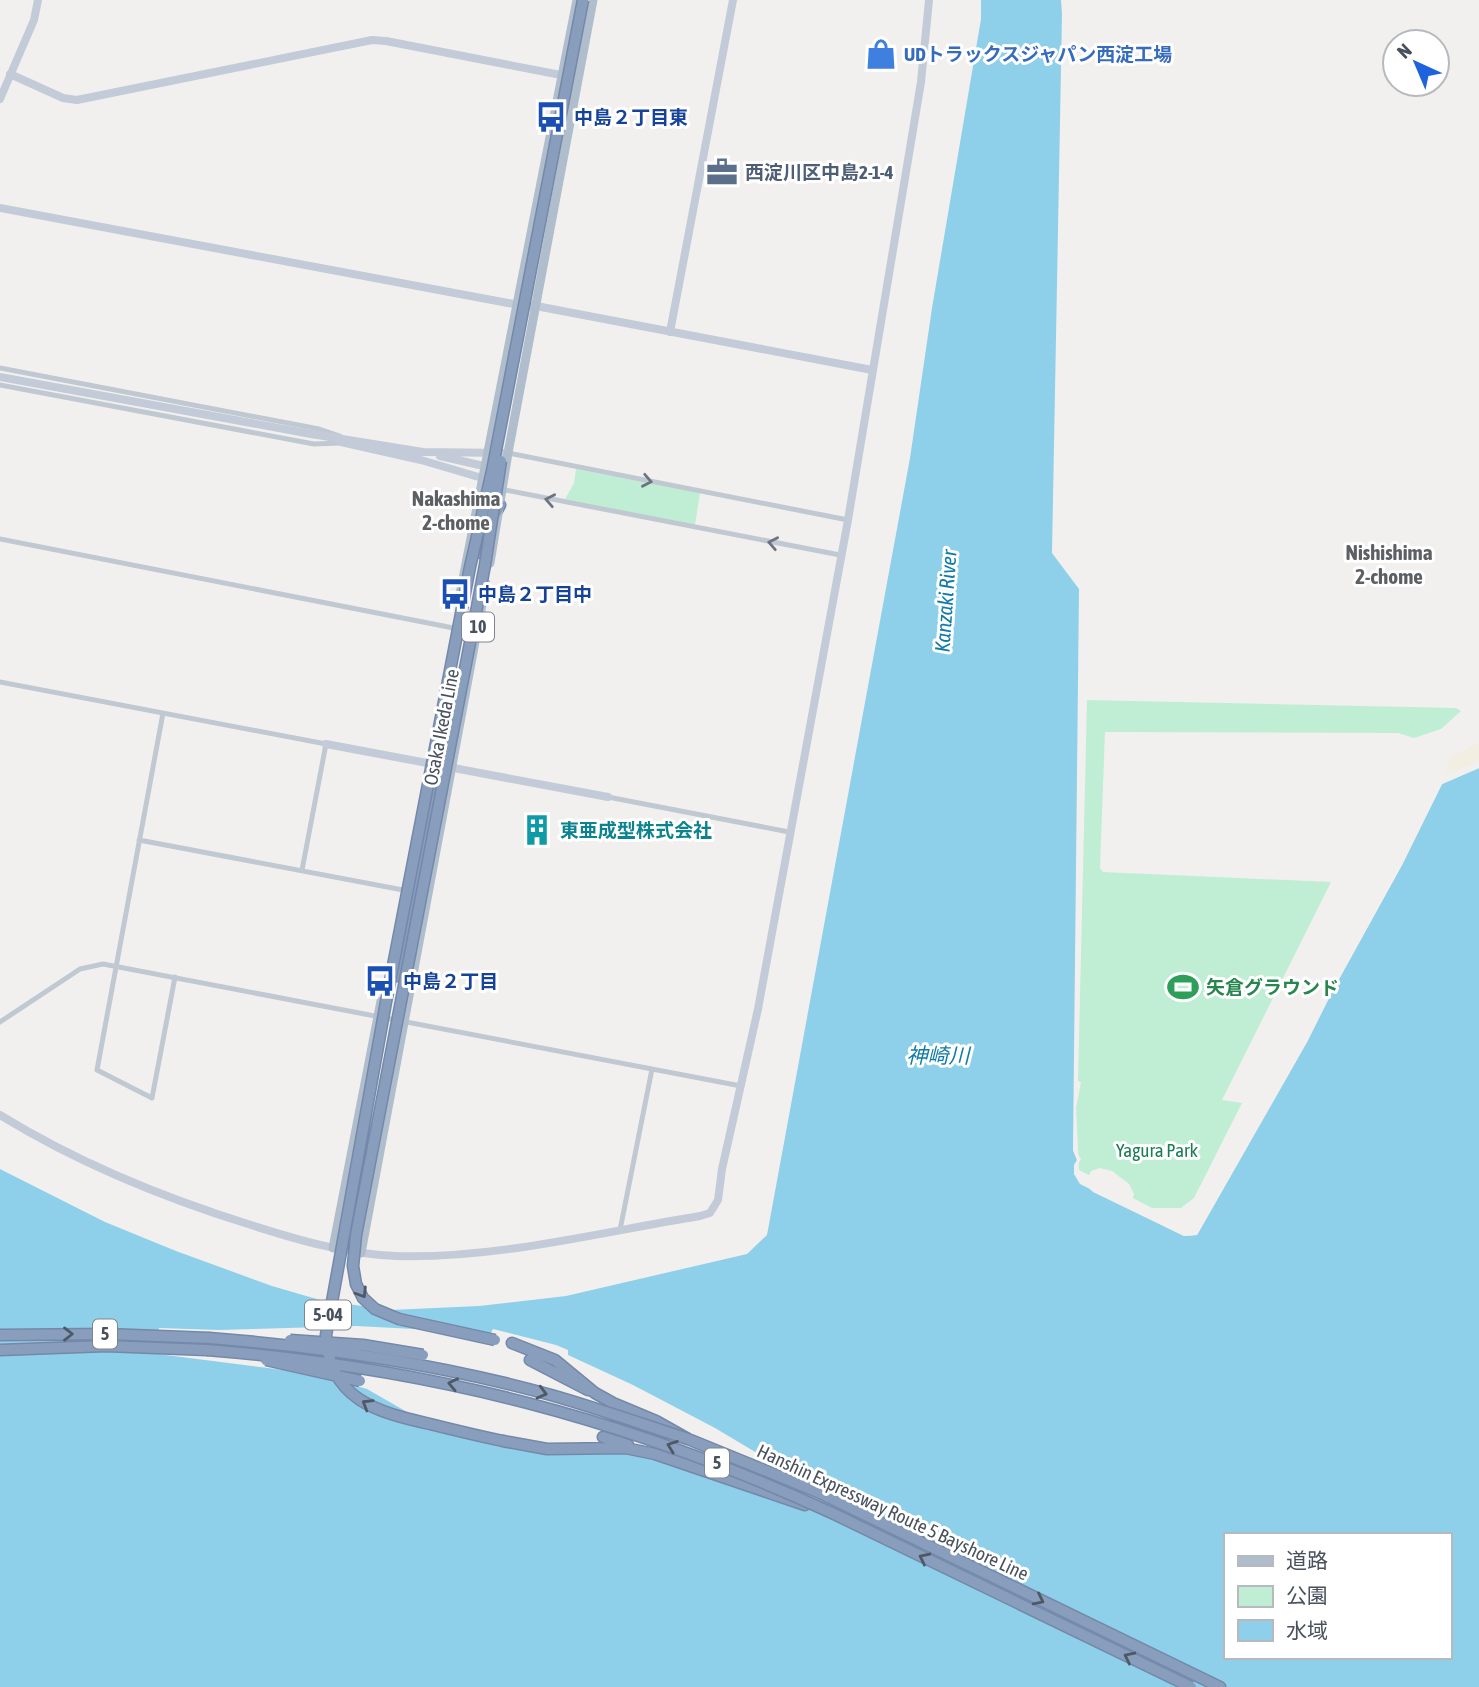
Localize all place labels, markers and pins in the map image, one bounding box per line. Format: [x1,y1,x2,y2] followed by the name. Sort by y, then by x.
[864,37,898,71] shop icon: UDトラックスジャパン西淀工場
[904,43,1172,65] place label: UDトラックスジャパン西淀工場
[534,100,568,134] bus stop icon: 中島２丁目東
[574,106,688,128] place label: 中島２丁目東
[705,155,739,189] office icon: 西淀川区中島2-1-4
[745,161,893,183] place label: 西淀川区中島2-1-4
[438,577,472,611] bus stop icon: 中島２丁目中
[478,583,592,605] place label: 中島２丁目中
[520,813,554,847] building icon: 東亜成型株式会社
[560,819,712,841] place label: 東亜成型株式会社
[363,964,397,998] bus stop icon: 中島２丁目
[403,970,498,992] place label: 中島２丁目
[1166,970,1200,1004] sports icon: 矢倉グラウンド
[1206,976,1339,998] place label: 矢倉グラウンド

